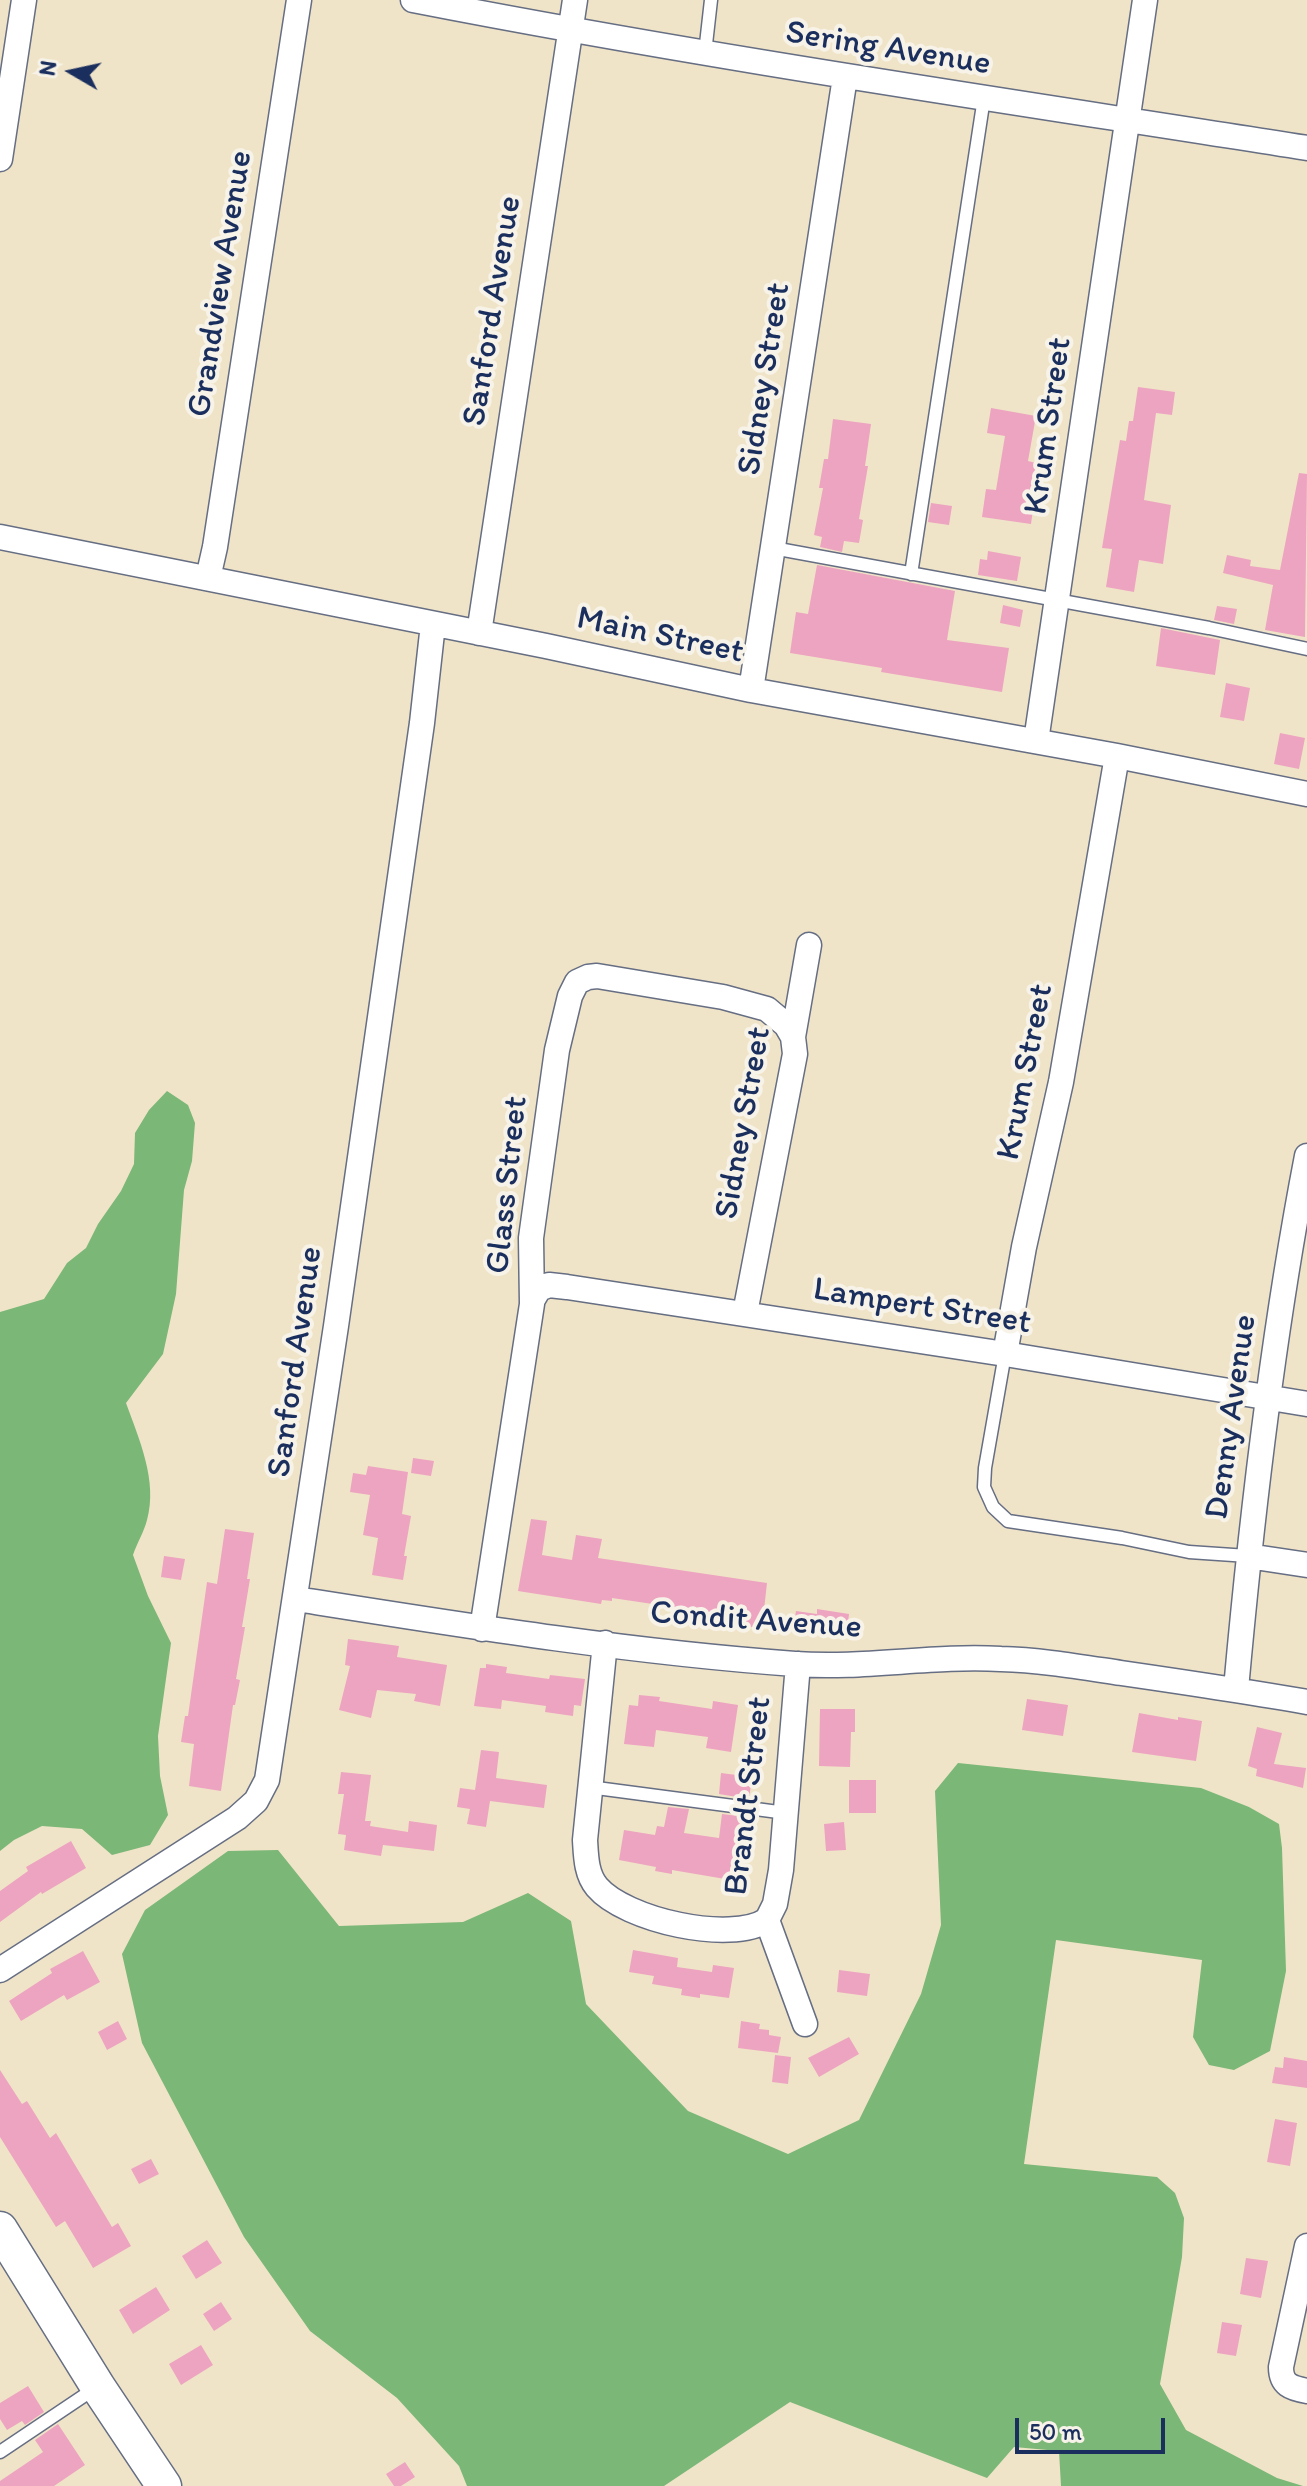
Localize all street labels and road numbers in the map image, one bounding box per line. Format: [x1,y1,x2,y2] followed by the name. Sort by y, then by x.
[783,13,993,85] street label: Sering Avenue
[180,148,262,420] street label: Grandview Avenue
[455,193,531,429] street label: Sanford Avenue
[730,280,800,478] street label: Sidney Street
[1016,335,1082,517] street label: Krum Street
[573,598,747,674] street label: Main Street
[989,980,1063,1164] street label: Krum Street
[707,1024,781,1222] street label: Sidney Street
[478,1094,538,1276] street label: Glass Street
[260,1244,332,1480] street label: Sanford Avenue
[810,1270,1034,1344] street label: Lampert Street
[1197,1312,1267,1522] street label: Denny Avenue
[649,1593,863,1649] street label: Condit Avenue
[717,1694,781,1898] street label: Brandt Street

